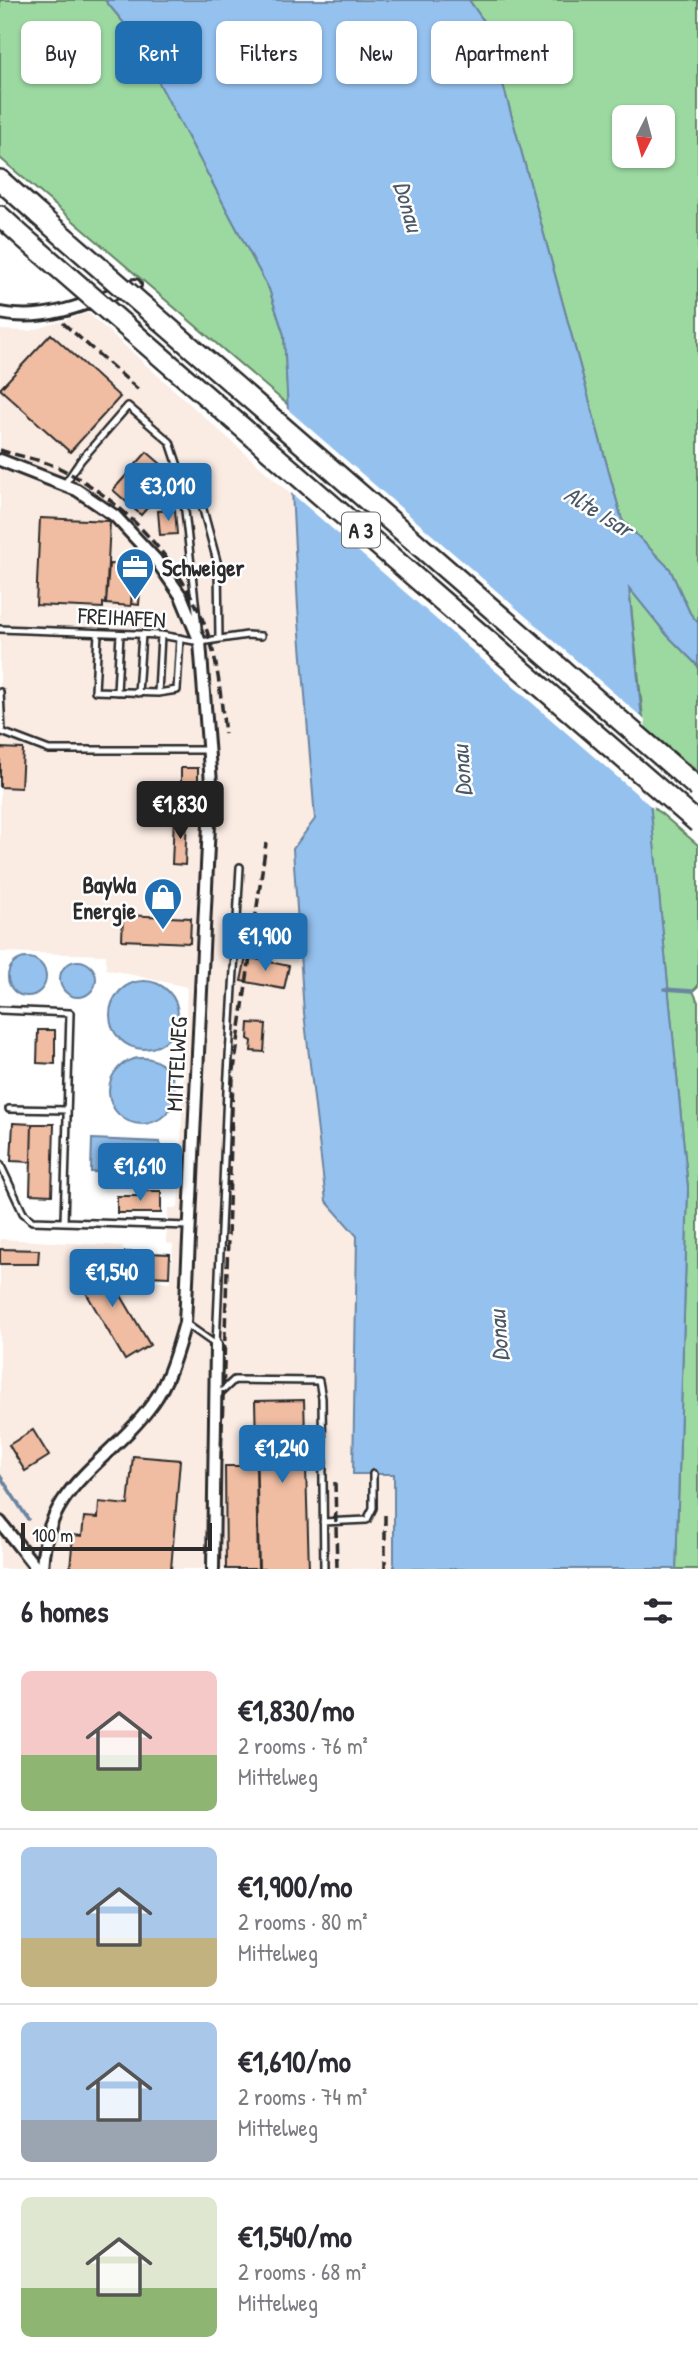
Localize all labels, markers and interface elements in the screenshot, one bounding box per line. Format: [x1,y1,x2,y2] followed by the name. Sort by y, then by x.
[21,21,101,84] chip: Buy
[115,21,202,84] chip: Rent
[216,21,322,84] chip: Filters
[336,21,417,84] chip: New
[431,21,573,84] chip: Apartment
[612,105,676,168] north arrow
[612,105,675,168] map controls
[387,177,432,237] water label: Donau
[111,463,225,523] pin: €3,010
[141,470,195,501] text: €3,010
[559,478,642,546] water label: Alte Isar
[342,512,380,548] road number: A 3
[114,546,156,601] office icon: Schweiger
[162,552,244,584] place label: Schweiger
[76,599,167,635] street label: FREIHAFEN
[443,742,479,798] water label: Donau
[123,782,237,841] pin: €1,830
[153,788,207,819] text: €1,830
[73,869,137,927] place label: BayWa Energie
[142,876,184,931] shop icon: BayWa Energie
[208,914,322,973] pin: €1,900
[238,920,292,951] text: €1,900
[158,1016,194,1112] street label: MITTELWEG
[83,1144,197,1203] pin: €1,610
[114,1150,166,1181] text: €1,610
[55,1250,169,1309] pin: €1,540
[86,1256,138,1287] text: €1,540
[480,1307,516,1363] water label: Donau
[225,1426,339,1485] pin: €1,240
[255,1432,309,1463] text: €1,240
[21,1520,212,1552] scale bar
[32,1522,73,1548] text: 100 m
[21,1591,108,1631] text: 6 homes
[639,1592,677,1630] icon: filters
[238,1690,354,1730] text: €1,830/mo
[77,1699,161,1783] icon: home
[238,1730,368,1761] text: 2 rooms · 76 m²
[238,1761,318,1792] text: Mittelweg
[238,1866,352,1906] text: €1,900/mo
[77,1875,161,1959] icon: home
[238,1906,368,1937] text: 2 rooms · 80 m²
[238,1937,318,1968] text: Mittelweg
[238,2041,351,2081] text: €1,610/mo
[77,2050,161,2134] icon: home
[238,2081,367,2112] text: 2 rooms · 74 m²
[238,2112,318,2143] text: Mittelweg
[238,2216,352,2256] text: €1,540/mo
[77,2225,161,2309] icon: home
[238,2256,366,2287] text: 2 rooms · 68 m²
[238,2287,318,2318] text: Mittelweg

